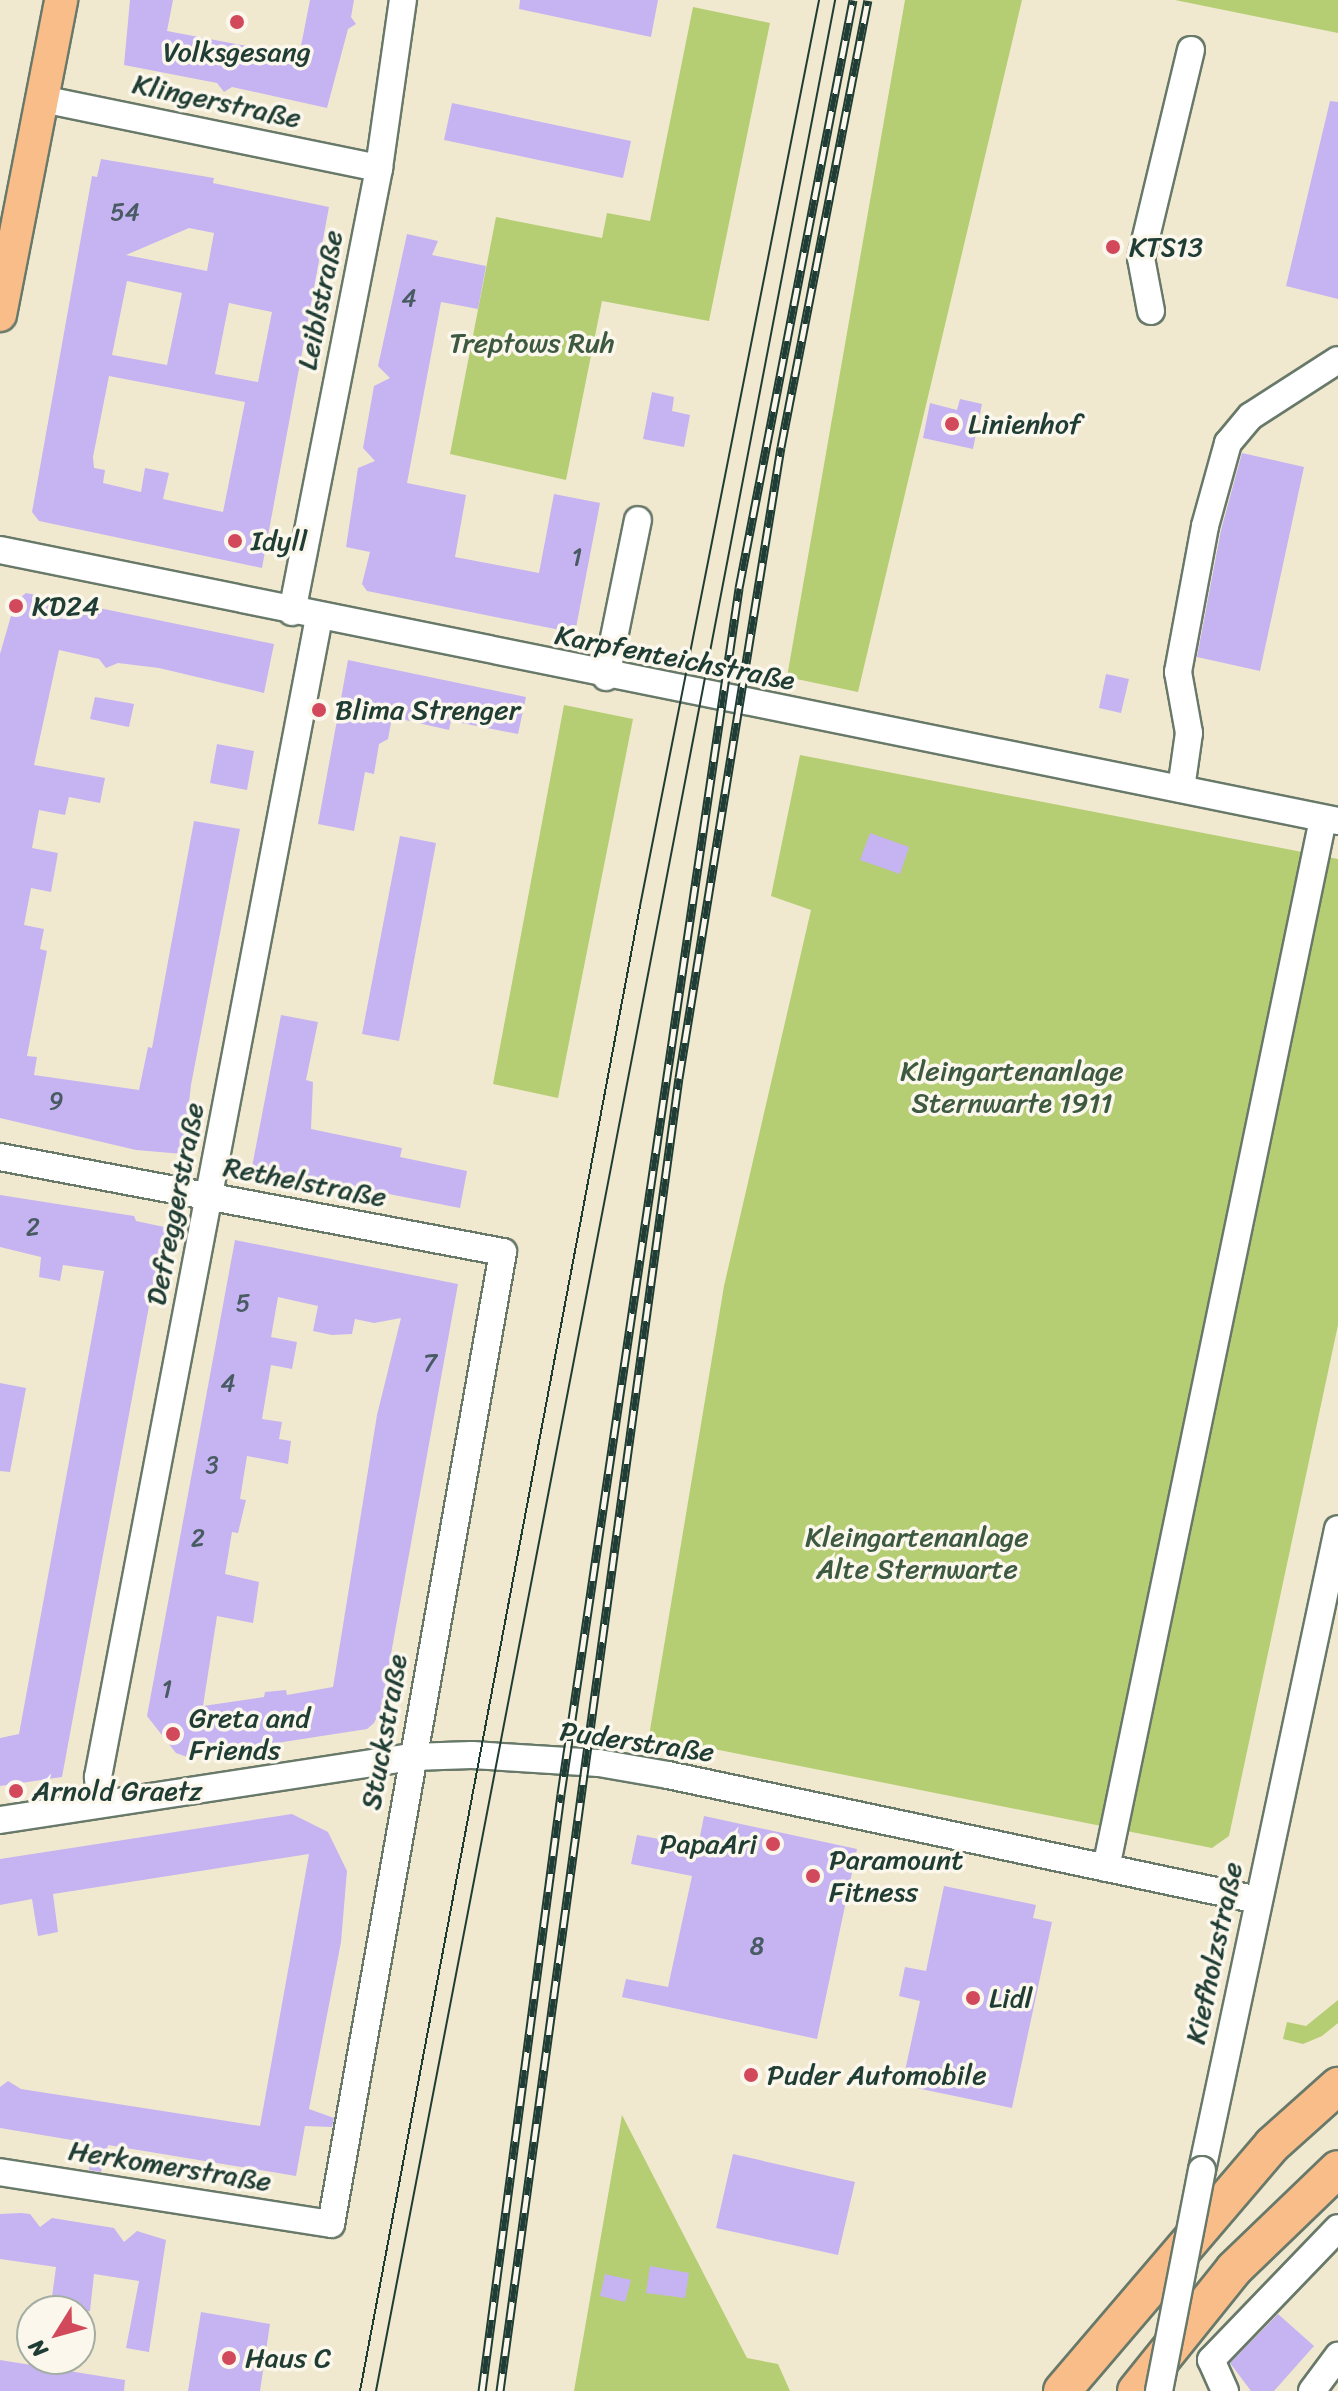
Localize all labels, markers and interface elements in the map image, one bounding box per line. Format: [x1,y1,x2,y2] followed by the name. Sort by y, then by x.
[228,13,246,31] marker: Volksgesang
[163,35,311,69] place label: Volksgesang
[130,67,304,135] street label: Klingerstraße
[110,199,140,227] house number: 54
[290,227,350,373] street label: Leiblstraße
[1129,230,1203,264] place label: KTS13
[1104,238,1122,256] marker: KTS13
[402,285,416,313] house number: 4
[449,326,615,360] park label: Treptows Ruh
[968,407,1081,441] place label: Linienhof
[943,415,961,433] marker: Linienhof
[251,524,307,558] place label: Idyll
[226,532,244,550] marker: Idyll
[572,544,582,572] house number: 1
[32,589,99,623] place label: KD24
[7,597,25,615] marker: KD24
[552,618,798,698] street label: Karpfenteichstraße
[335,693,522,727] place label: Blima Strenger
[310,701,328,719] marker: Blima Strenger
[900,1054,1124,1120] park label: Kleingartenanlage Sternwarte 1911
[49,1088,63,1116] house number: 9
[139,1100,211,1308] street label: Defreggerstraße
[221,1150,389,1214] street label: Rethelstraße
[26,1214,40,1242] house number: 2
[236,1290,250,1318] house number: 5
[423,1350,437,1378] house number: 7
[221,1370,235,1398] house number: 4
[205,1452,219,1480] house number: 3
[805,1520,1029,1586] park label: Kleingartenanlage Alte Sternwarte
[191,1525,205,1553] house number: 2
[354,1652,414,1812] street label: Stuckstraße
[162,1676,172,1704] house number: 1
[189,1701,310,1767] place label: Greta and Friends
[558,1715,716,1769] street label: Puderstraße
[164,1725,182,1743] marker: Greta and Friends
[32,1774,204,1808] place label: Arnold Graetz
[7,1782,25,1800] marker: Arnold Graetz
[660,1827,757,1861] place label: PapaAri
[764,1835,782,1853] marker: PapaAri
[829,1843,963,1909] place label: Paramount Fitness
[1178,1859,1250,2047] street label: Kiefholzstraße
[804,1867,822,1885] marker: Paramount Fitness
[750,1933,764,1961] house number: 8
[989,1981,1032,2015] place label: Lidl
[964,1989,982,2007] marker: Lidl
[767,2058,987,2092] place label: Puder Automobile
[742,2066,760,2084] marker: Puder Automobile
[66,2133,274,2199] street label: Herkomerstraße
[16,2295,96,2375] north arrow
[18,2331,58,2366] text: N
[245,2341,332,2375] place label: Haus C
[220,2349,238,2367] marker: Haus C

